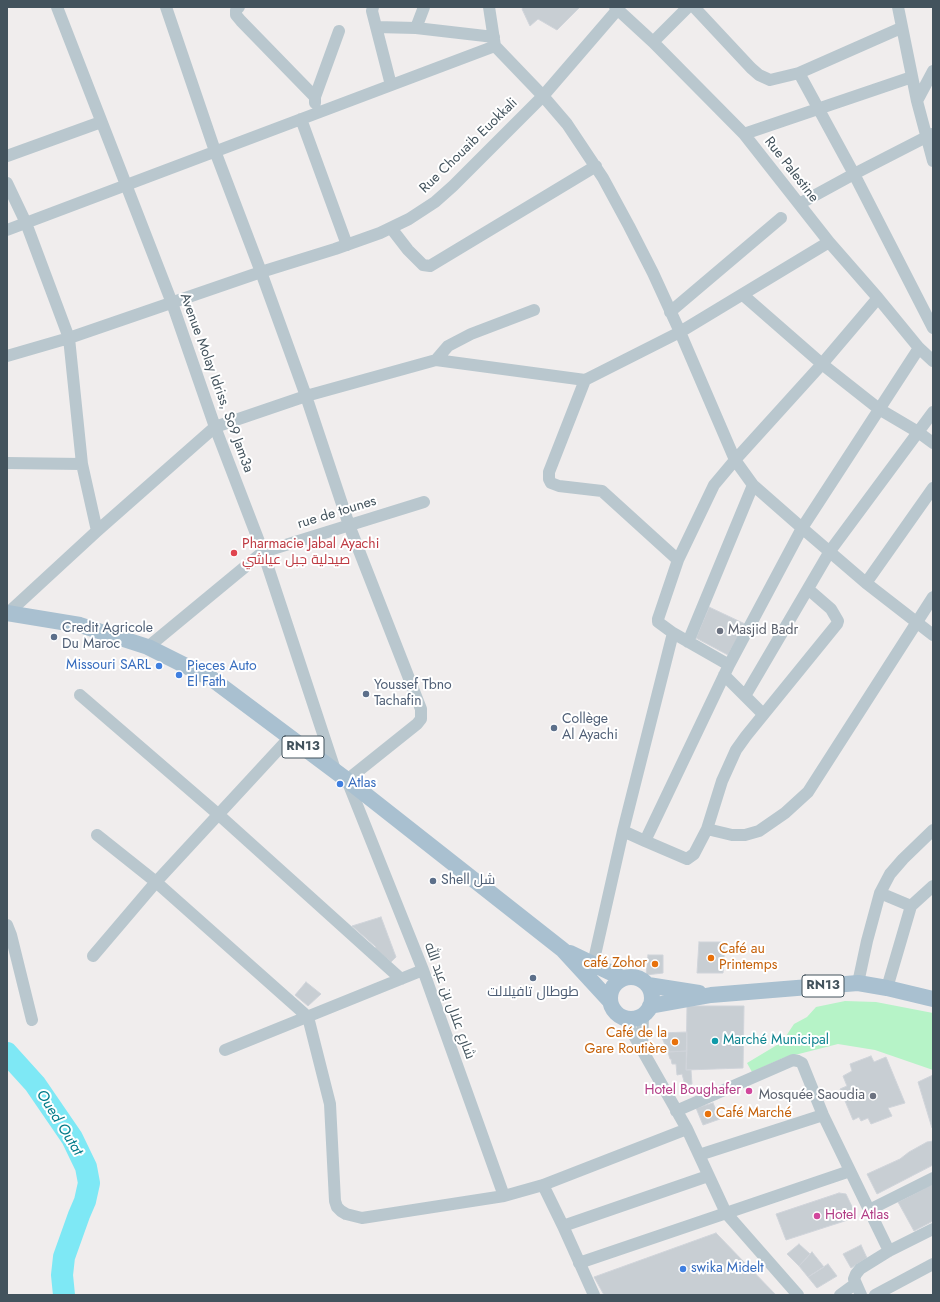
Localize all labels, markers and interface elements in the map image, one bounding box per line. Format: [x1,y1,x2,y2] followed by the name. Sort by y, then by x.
[417,95,521,197] street label: Rue Chouaib Euokkali
[760,134,822,206] street label: Rue Palestine
[176,291,256,475] street label: Avenue Molay Idriss, So9 Jam3a
[296,493,378,533] street label: rue de tounes
[242,537,379,570] place label: Pharmacie Jabal Ayachi صيدلية جبل عياشي
[229,548,239,558] marker: Pharmacie Jabal Ayachi صيدلية جبل عياشي
[62,621,153,654] place label: Credit Agricole Du Maroc
[728,623,798,639] place label: Masjid Badr
[715,626,725,636] marker: Masjid Badr
[49,632,59,642] marker: Credit Agricole Du Maroc
[66,658,151,674] place label: Missouri SARL
[187,659,257,692] place label: Pieces Auto El Fath
[154,661,164,671] marker: Missouri SARL
[174,670,184,680] marker: Pieces Auto El Fath
[374,678,452,710] place label: Youssef Tbno Tachafin
[361,689,371,699] marker: Youssef Tbno Tachafin
[562,712,618,744] place label: Collège Al Ayachi
[549,723,559,733] marker: Collège Al Ayachi
[282,736,324,758] road number: RN13
[348,776,376,792] place label: Atlas
[335,779,345,789] marker: Atlas
[441,873,495,889] place label: Shell شل
[428,876,438,886] marker: Shell شل
[420,940,478,1062] street label: شارع علال بن عبد الله
[719,942,777,974] place label: Café au Printemps
[706,953,716,963] marker: Café au Printemps
[584,956,647,972] place label: café Zohor
[650,959,660,969] marker: café Zohor
[528,973,538,983] marker: طوطال تافيلالت
[802,975,844,997] road number: RN13
[487,985,579,1001] place label: طوطال تافيلالت
[585,1026,667,1058] place label: Café de la Gare Routière
[723,1033,829,1049] place label: Marché Municipal
[710,1036,720,1046] marker: Marché Municipal
[670,1037,680,1047] marker: Café de la Gare Routière
[644,1083,741,1099] place label: Hotel Boughafer
[744,1086,754,1096] marker: Hotel Boughafer
[32,1087,86,1159] water label: Oued Outat
[759,1088,865,1104] place label: Mosquée Saoudia
[868,1091,878,1101] marker: Mosquée Saoudia
[716,1106,792,1122] place label: Café Marché
[703,1109,713,1119] marker: Café Marché
[825,1208,889,1224] place label: Hotel Atlas
[812,1211,822,1221] marker: Hotel Atlas
[691,1261,764,1277] place label: swika Midelt
[678,1264,688,1274] marker: swika Midelt

